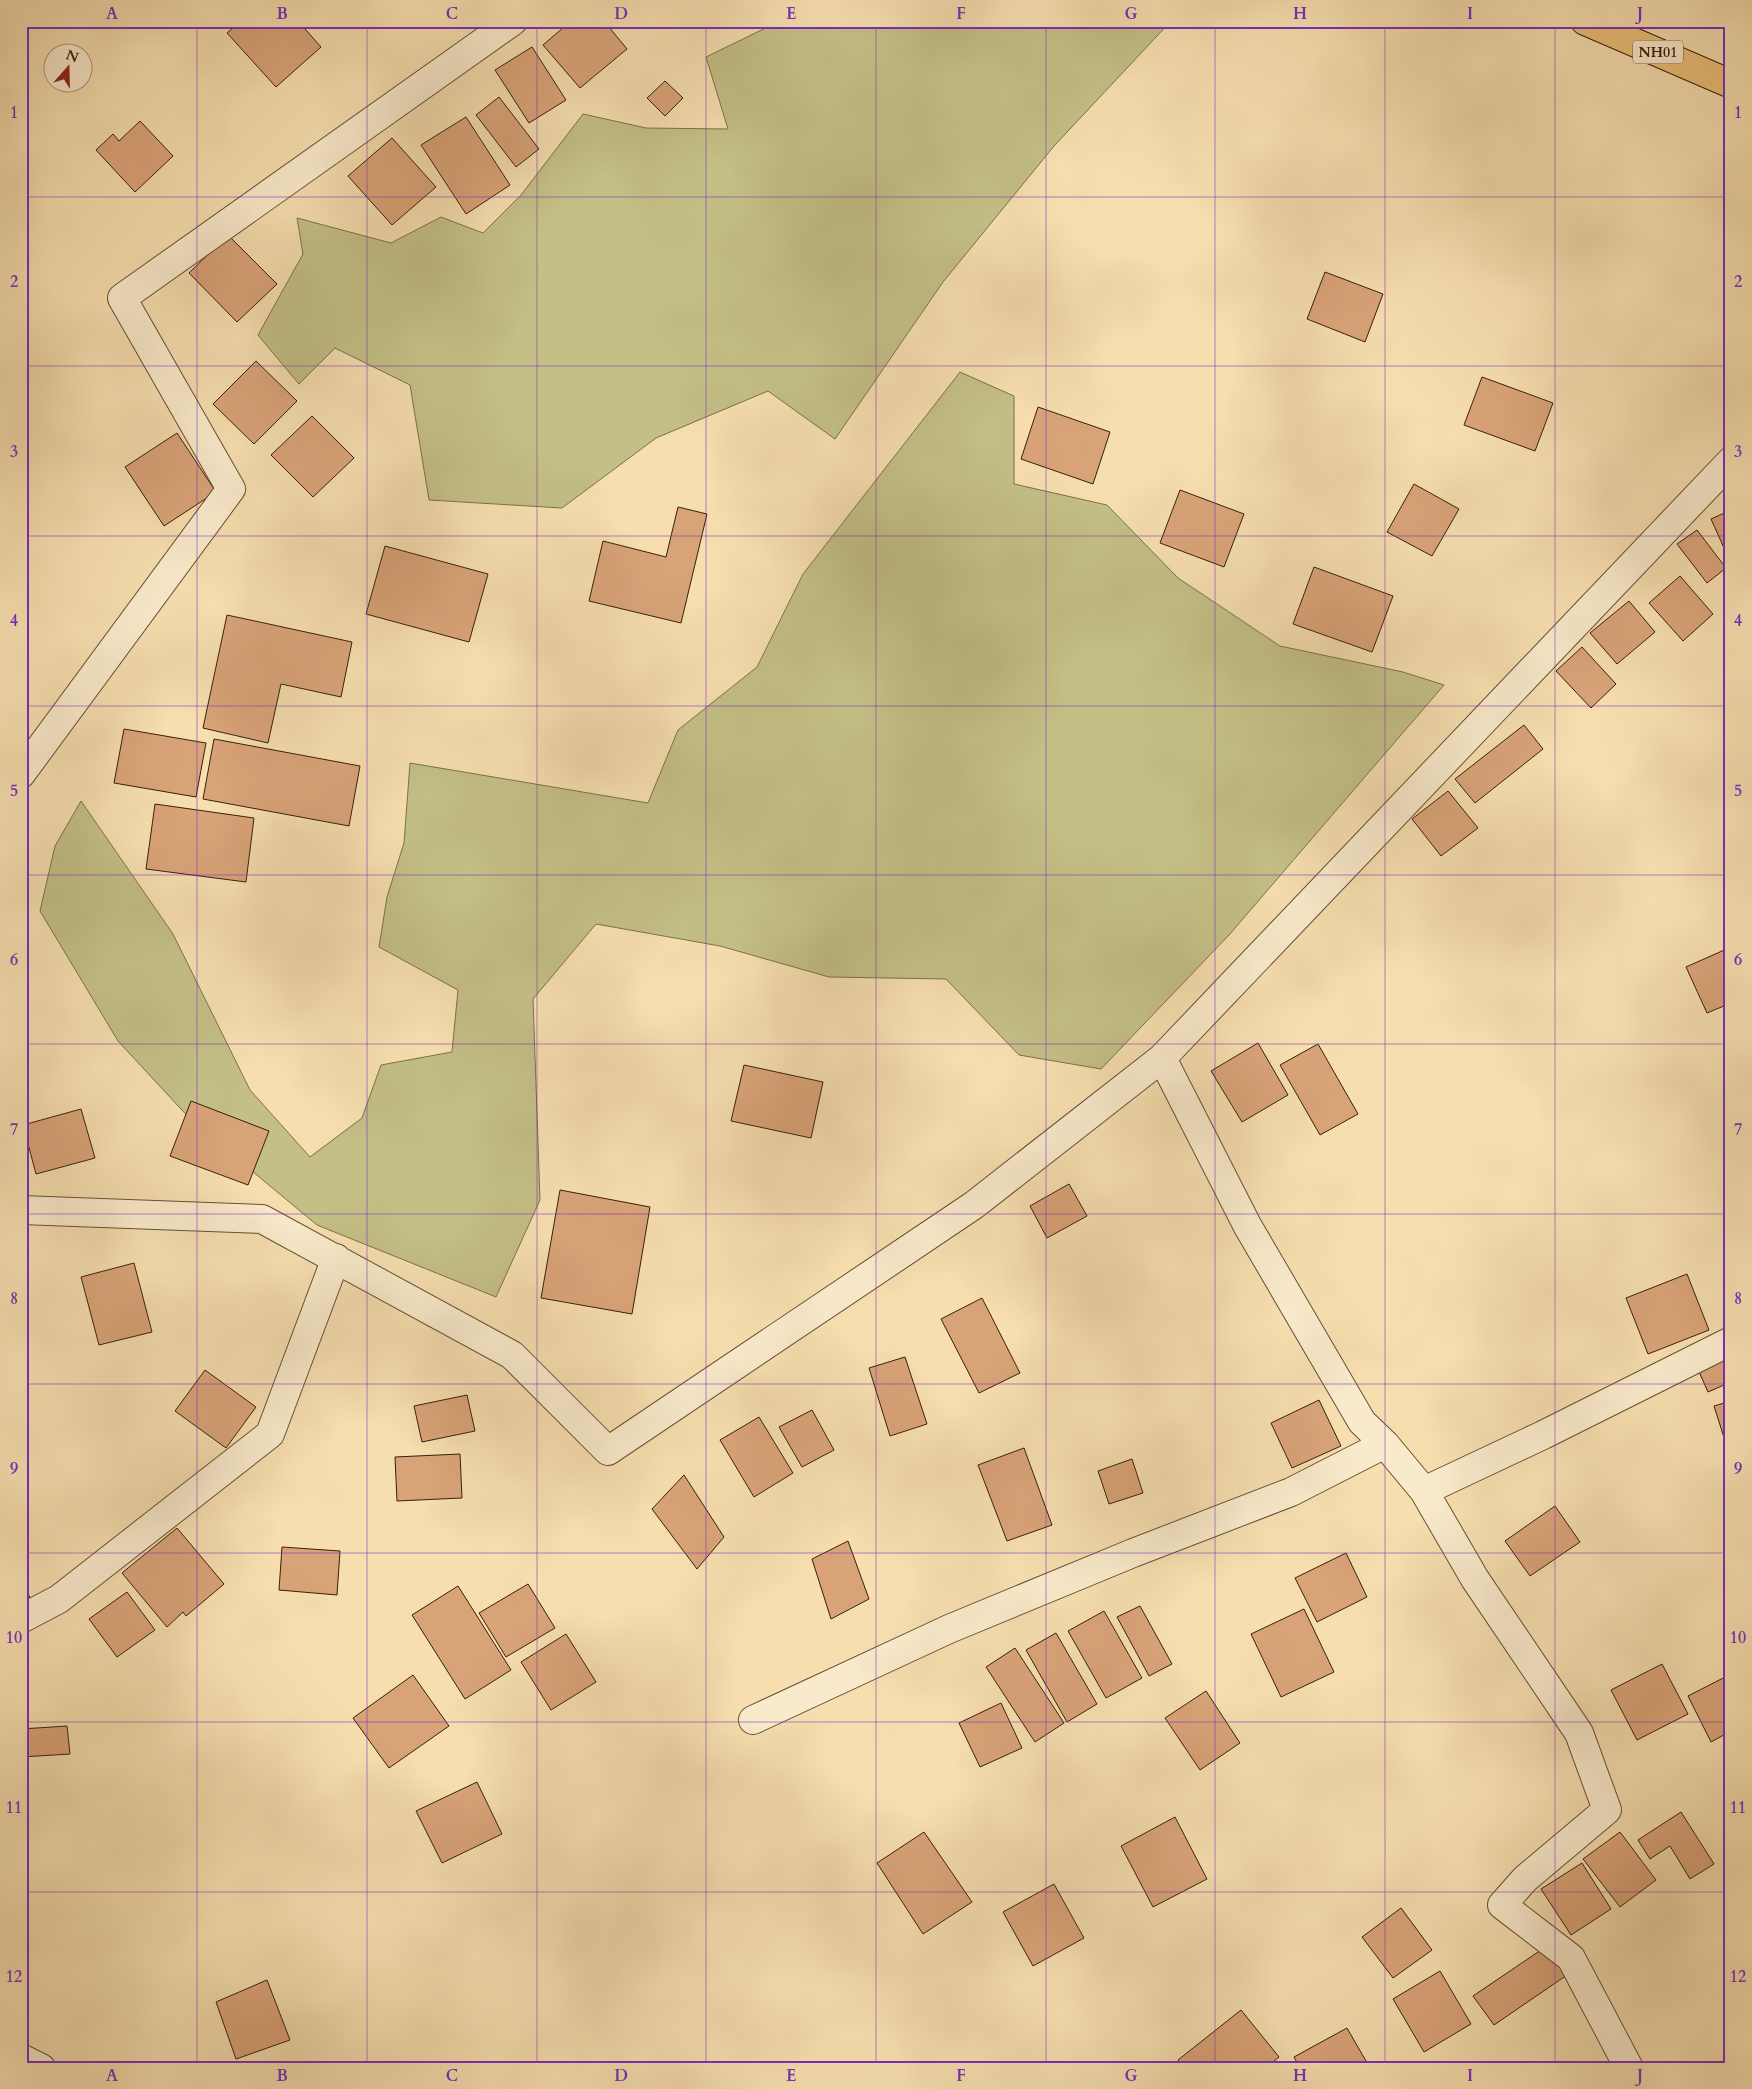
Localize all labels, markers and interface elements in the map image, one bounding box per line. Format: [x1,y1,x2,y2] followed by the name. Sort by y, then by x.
[106,3,118,25] text: A
[276,3,288,25] text: B
[446,3,458,25] text: C
[614,3,628,25] text: D
[786,3,796,25] text: E
[956,3,966,25] text: F
[1124,3,1138,25] text: G
[1293,3,1307,25] text: H
[1467,3,1473,25] text: I
[1635,3,1643,25] text: J
[1633,41,1683,64] road number: NH01
[42,42,92,92] north arrow
[63,45,81,67] text: N
[10,102,18,124] text: 1
[1734,102,1742,124] text: 1
[10,271,18,293] text: 2
[1734,271,1742,293] text: 2
[10,441,18,463] text: 3
[1734,441,1742,463] text: 3
[10,610,18,632] text: 4
[1734,610,1742,632] text: 4
[10,780,18,802] text: 5
[1734,780,1742,802] text: 5
[10,949,18,971] text: 6
[1734,949,1742,971] text: 6
[10,1119,18,1141] text: 7
[1734,1119,1742,1141] text: 7
[10,1288,18,1310] text: 8
[1734,1288,1742,1310] text: 8
[10,1458,18,1480] text: 9
[1734,1458,1742,1480] text: 9
[6,1627,22,1649] text: 10
[1730,1627,1746,1649] text: 10
[6,1797,22,1819] text: 11
[1730,1797,1746,1819] text: 11
[6,1966,22,1988] text: 12
[1730,1966,1746,1988] text: 12
[106,2065,118,2087] text: A
[276,2065,288,2087] text: B
[446,2065,458,2087] text: C
[614,2065,628,2087] text: D
[786,2065,796,2087] text: E
[956,2065,966,2087] text: F
[1124,2065,1138,2087] text: G
[1293,2065,1307,2087] text: H
[1467,2065,1473,2087] text: I
[1635,2065,1643,2087] text: J

